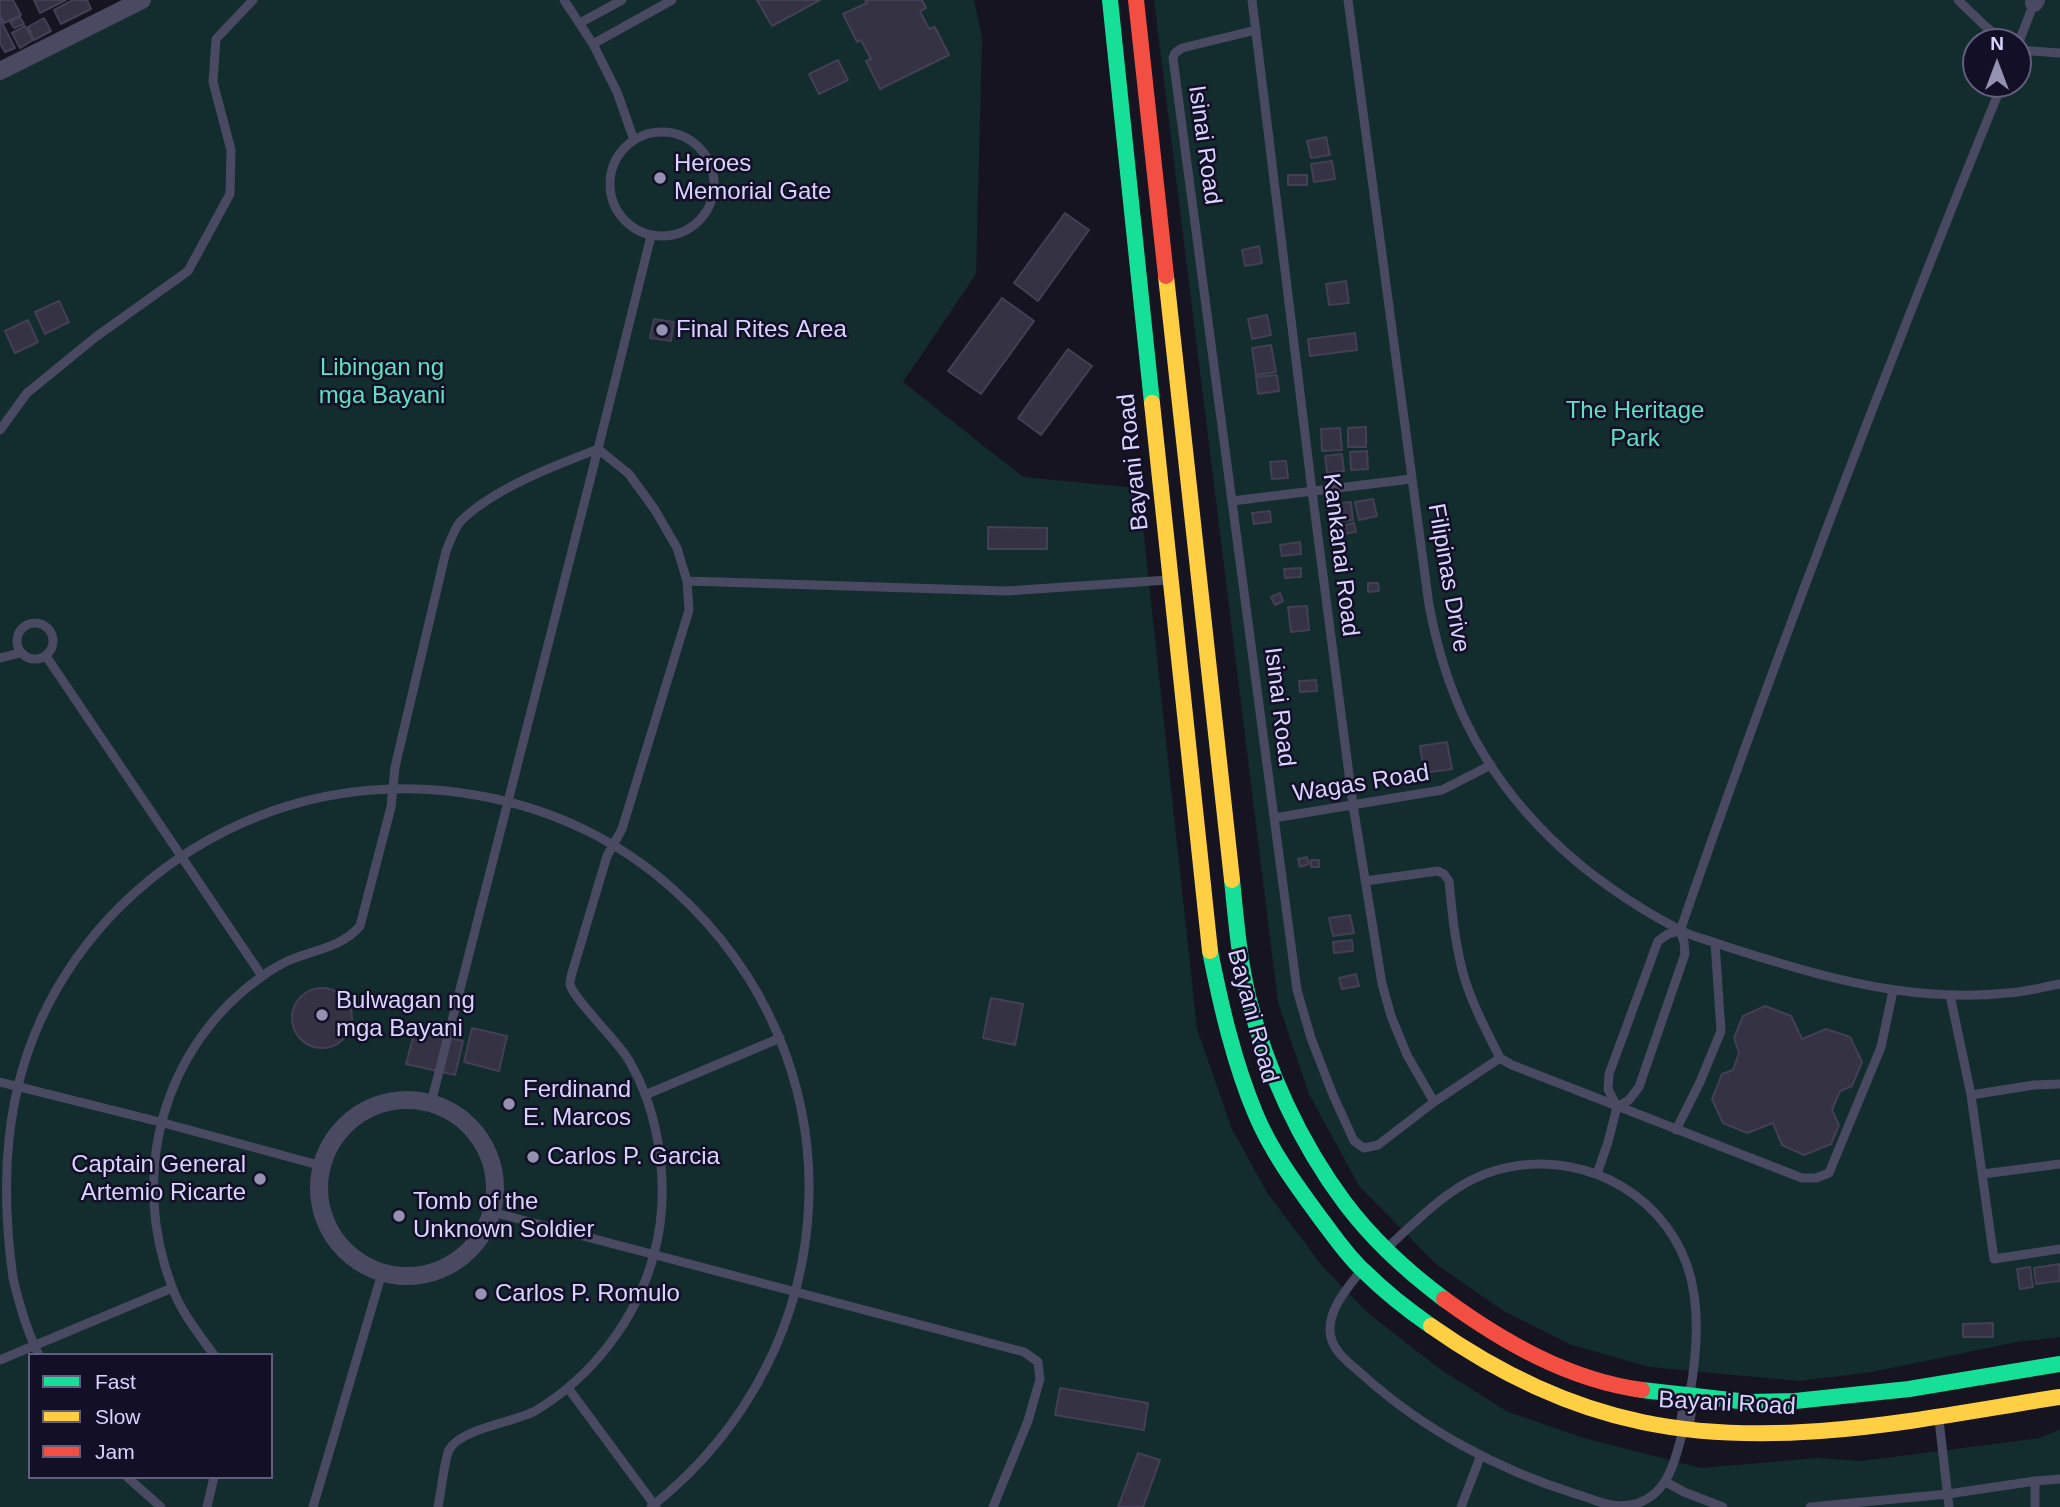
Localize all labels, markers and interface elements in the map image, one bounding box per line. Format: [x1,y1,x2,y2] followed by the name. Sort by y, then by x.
[1962,28,2032,98] north arrow
[1990,33,2004,54] text: N
[1181,84,1227,206] street label: Isinai Road
[674,150,831,206] place label: Heroes Memorial Gate
[652,170,668,186] marker: Heroes Memorial Gate
[676,316,847,344] place label: Final Rites Area
[654,322,670,338] marker: Final Rites Area
[319,354,445,410] park label: Libingan ng mga Bayani
[1112,392,1156,532] street label: Bayani Road
[1566,397,1704,453] park label: The Heritage Park
[1316,472,1364,638] street label: Kankanai Road
[1421,501,1475,655] street label: Filipinas Drive
[1257,646,1301,768] street label: Isinai Road
[1291,759,1431,809] street label: Wagas Road
[1220,946,1284,1086] street label: Bayani Road
[336,987,475,1043] place label: Bulwagan ng mga Bayani
[314,1007,330,1023] marker: Bulwagan ng mga Bayani
[523,1076,631,1132] place label: Ferdinand E. Marcos
[501,1096,517,1112] marker: Ferdinand E. Marcos
[547,1143,720,1171] place label: Carlos P. Garcia
[525,1149,541,1165] marker: Carlos P. Garcia
[71,1151,246,1207] place label: Captain General Artemio Ricarte
[252,1171,268,1187] marker: Captain General Artemio Ricarte
[413,1188,594,1244] place label: Tomb of the Unknown Soldier
[391,1208,407,1224] marker: Tomb of the Unknown Soldier
[495,1280,680,1308] place label: Carlos P. Romulo
[473,1286,489,1302] marker: Carlos P. Romulo
[28,1353,273,1479] legend
[95,1370,136,1393] text: Fast
[1658,1386,1796,1422] street label: Bayani Road
[95,1405,141,1428] text: Slow
[95,1440,135,1463] text: Jam

